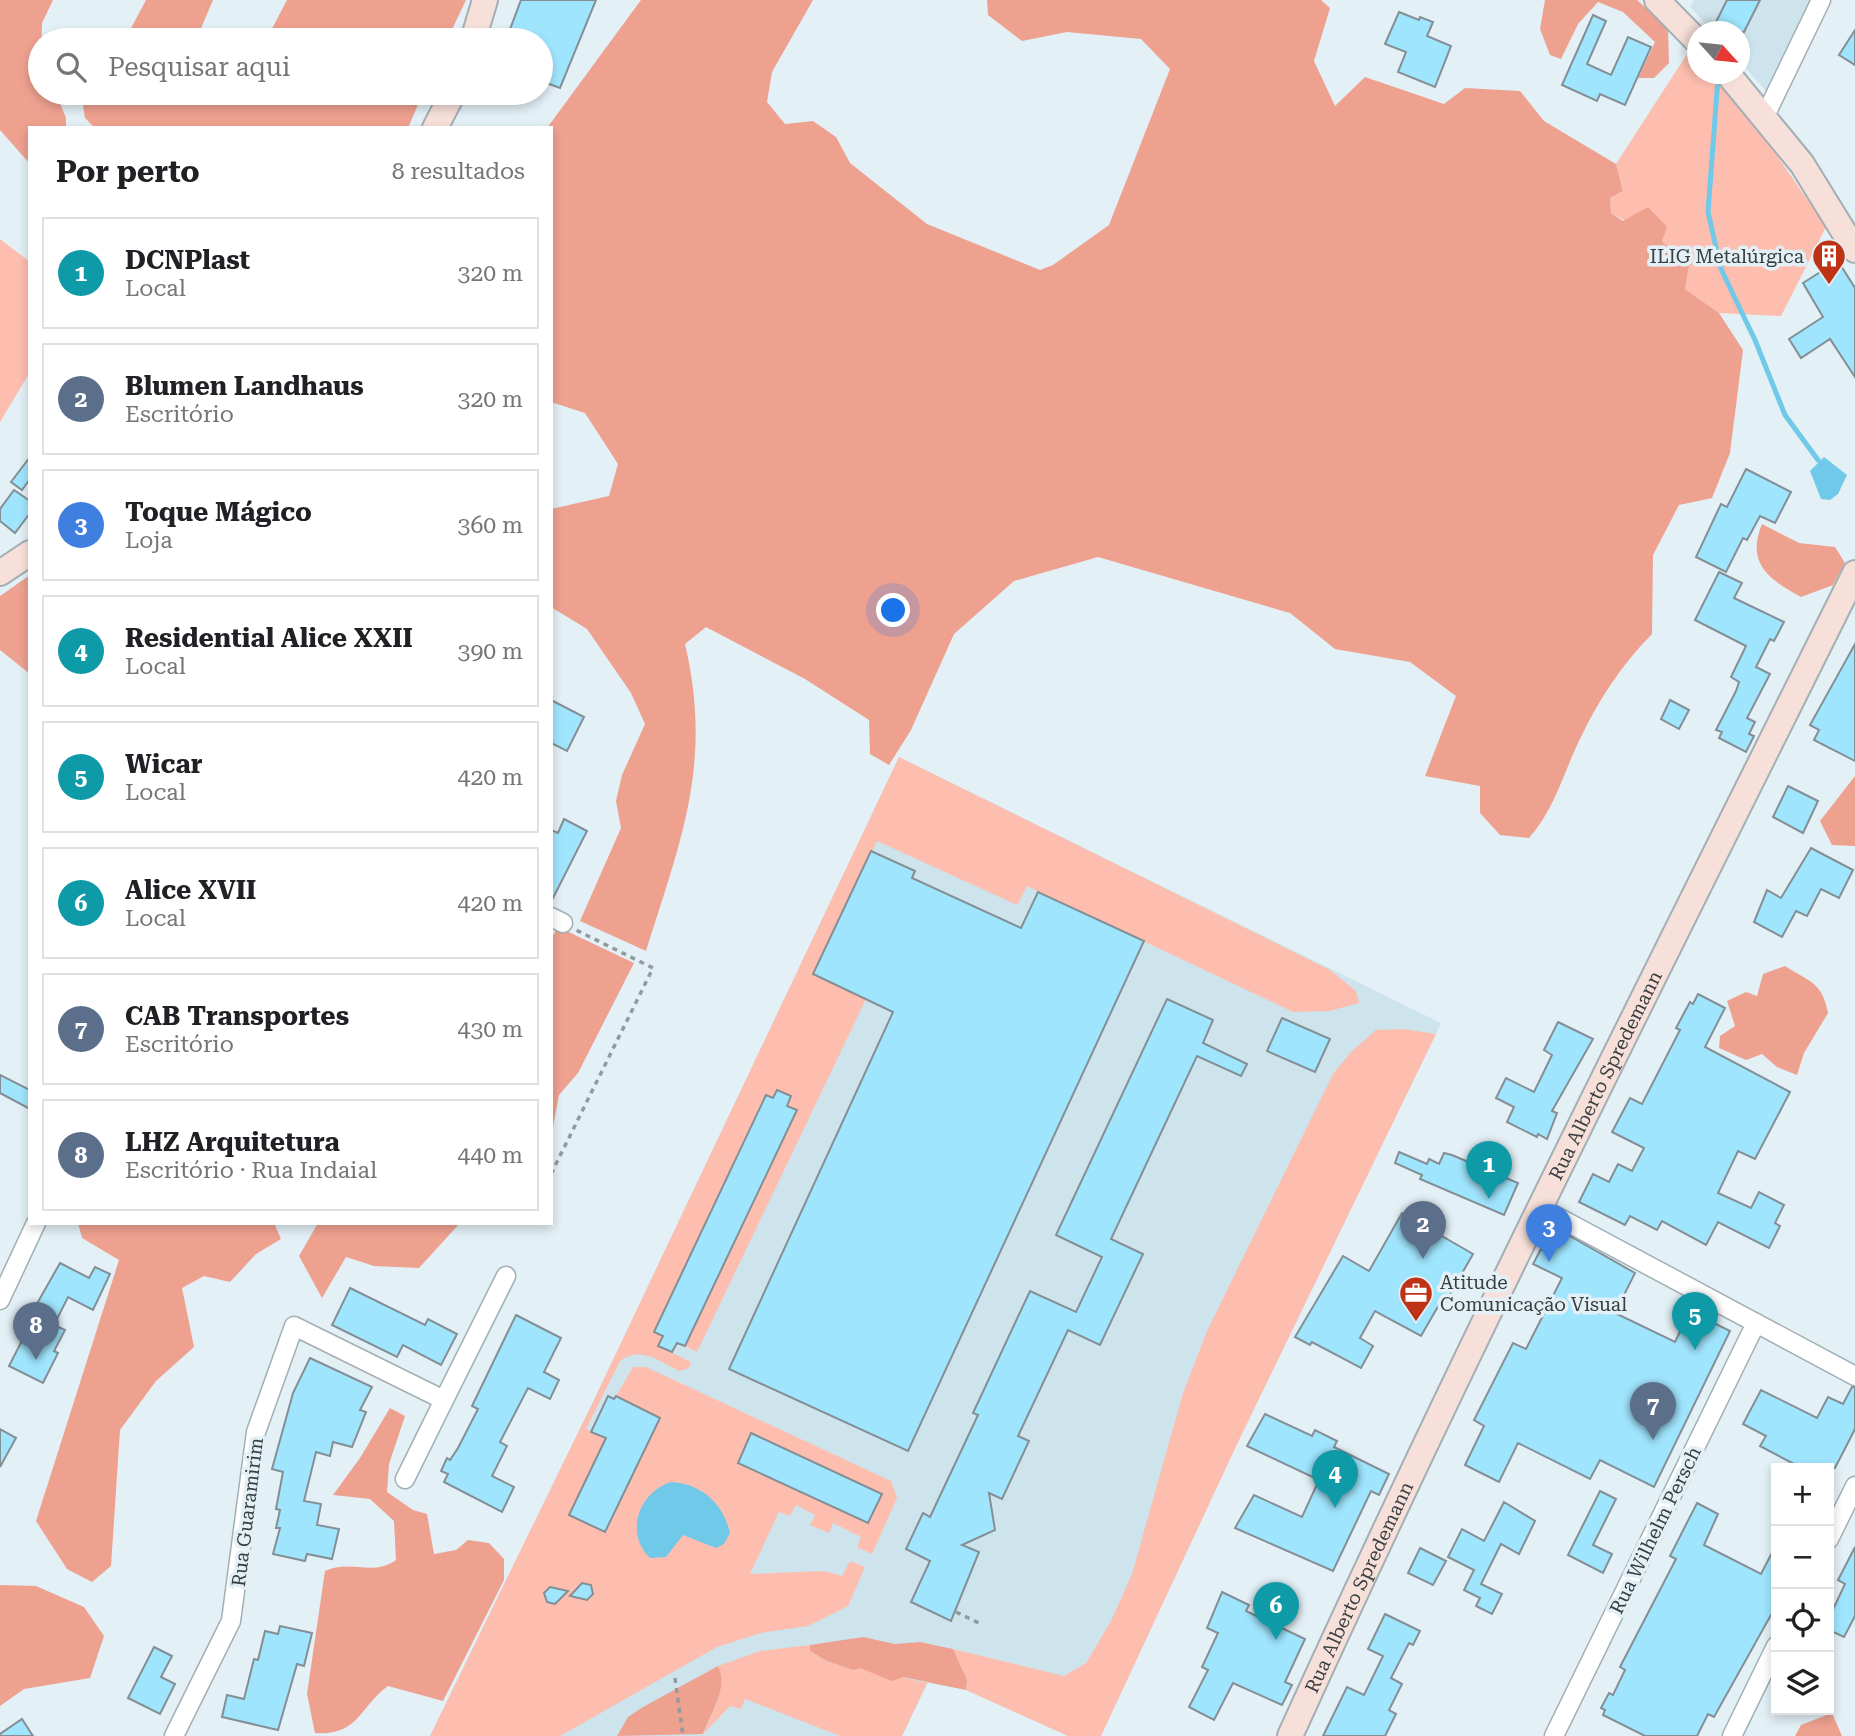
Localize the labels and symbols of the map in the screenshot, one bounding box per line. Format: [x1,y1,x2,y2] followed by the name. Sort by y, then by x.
[1687,21,1750,84] north arrow
[1810,237,1848,286] building icon: ILIG Metalúrgica
[1650,245,1805,268] place label: ILIG Metalúrgica
[876,593,910,627] your location
[1544,967,1667,1184] street label: Rua Alberto Spredemann
[1466,1141,1512,1199] pin: 1
[1400,1201,1446,1259] pin: 2
[1526,1204,1572,1262] pin: 3
[1440,1271,1627,1316] place label: Atitude Comunicação Visual
[1397,1274,1435,1323] office icon: Atitude Comunicação Visual
[1672,1292,1718,1350] pin: 5
[13,1302,59,1360] pin: 8
[1630,1382,1676,1440] pin: 7
[227,1436,268,1588] street label: Rua Guaramirim
[1605,1443,1706,1618] street label: Rua Wilhelm Persch
[1312,1450,1358,1508] pin: 4
[1300,1478,1418,1697] street label: Rua Alberto Spredemann
[1253,1582,1299,1640] pin: 6

